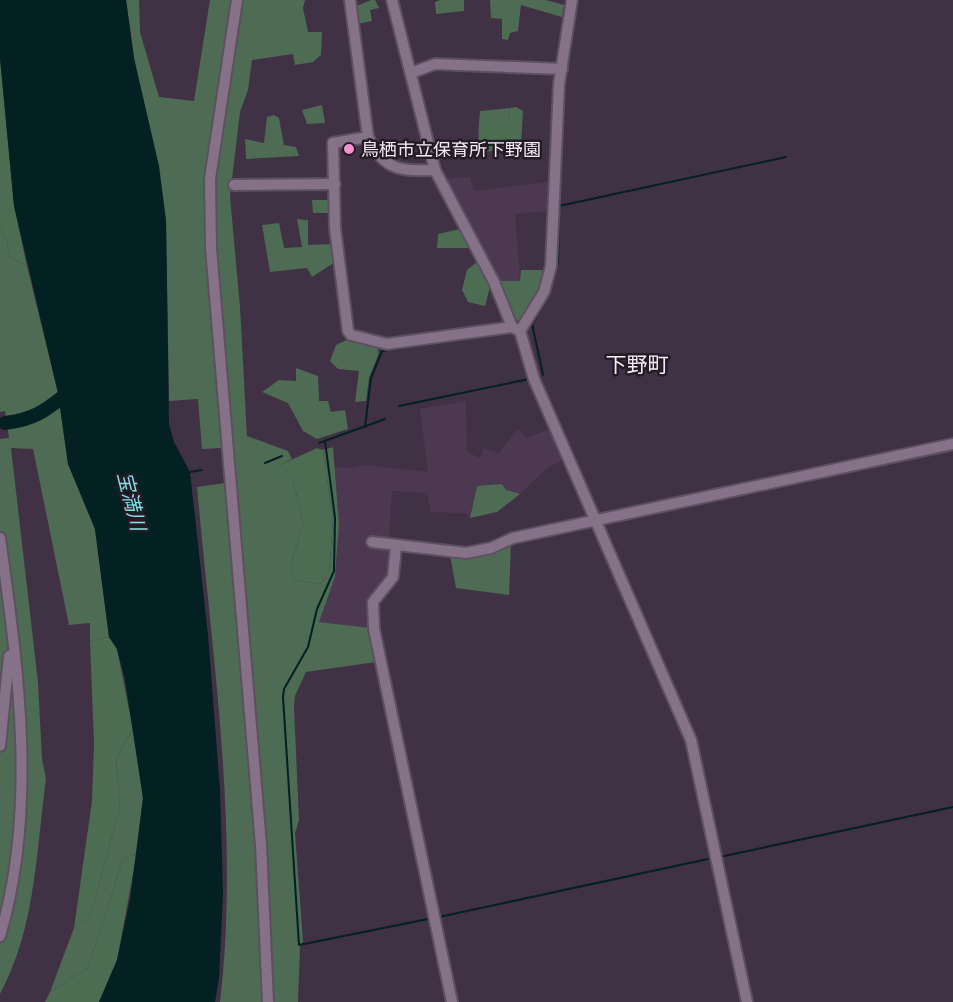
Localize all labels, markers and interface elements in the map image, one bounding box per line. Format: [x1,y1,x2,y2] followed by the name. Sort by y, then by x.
[361,137,541,161] place label: 鳥栖市立保育所下野園
[342,142,356,156] marker: 鳥栖市立保育所下野園
[606,350,669,378] district label: 下野町
[112,469,153,535] water label: 宝満川

